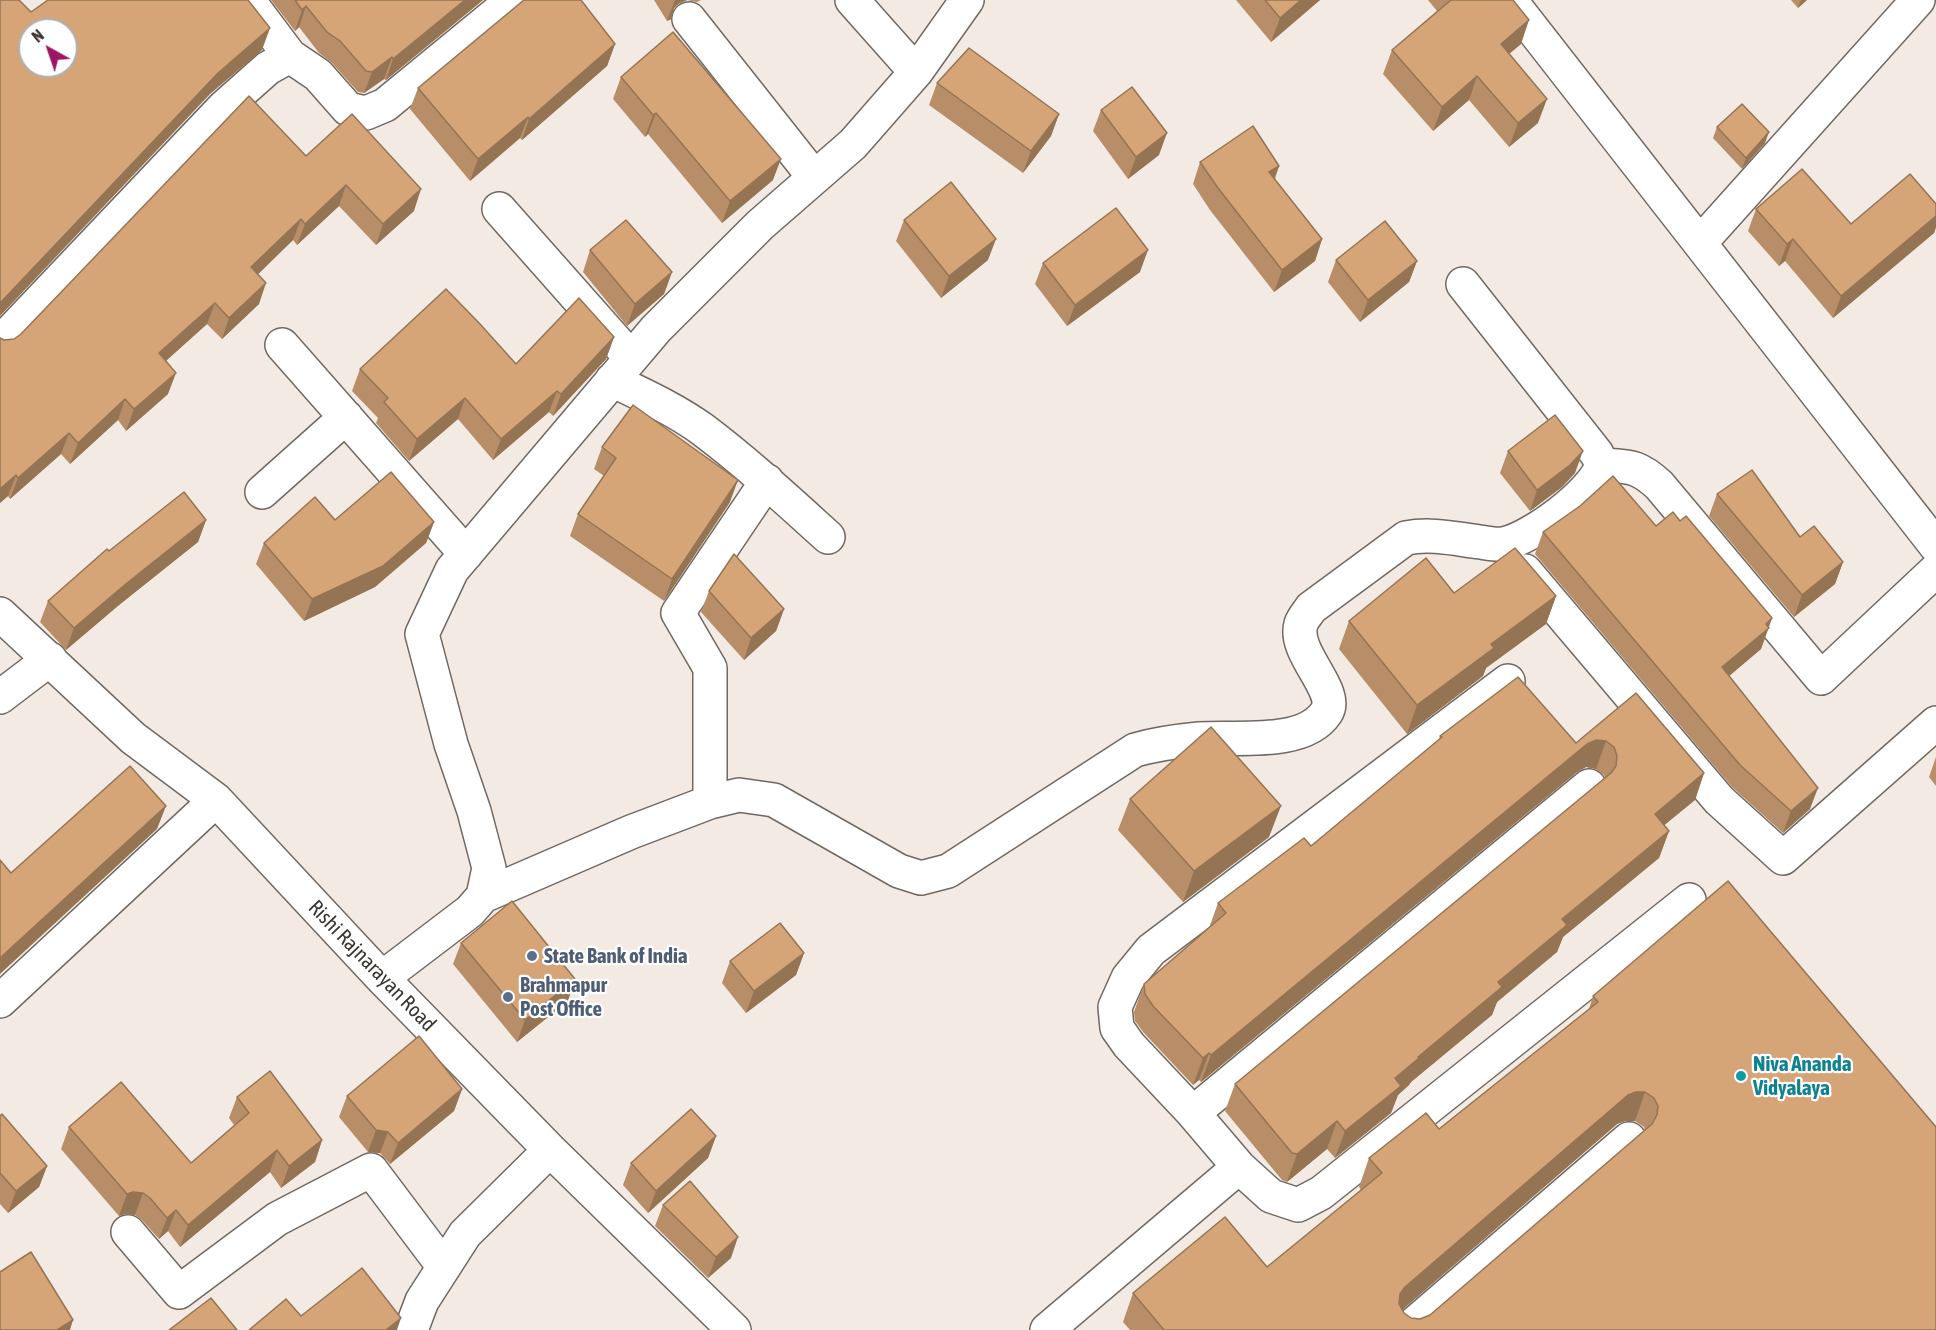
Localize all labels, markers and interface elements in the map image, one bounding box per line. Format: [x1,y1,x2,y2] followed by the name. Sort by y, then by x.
[18,18,78,78] north arrow
[28,26,47,46] text: N
[303,895,441,1037] street label: Rishi Rajnarayan Road
[544,943,688,969] place label: State Bank of India
[525,949,539,963] marker: State Bank of India
[520,972,607,1022] place label: Brahmapur Post Office
[501,990,515,1004] marker: Brahmapur Post Office
[1753,1051,1851,1101] place label: Niva Ananda Vidyalaya
[1734,1069,1748,1083] marker: Niva Ananda Vidyalaya

